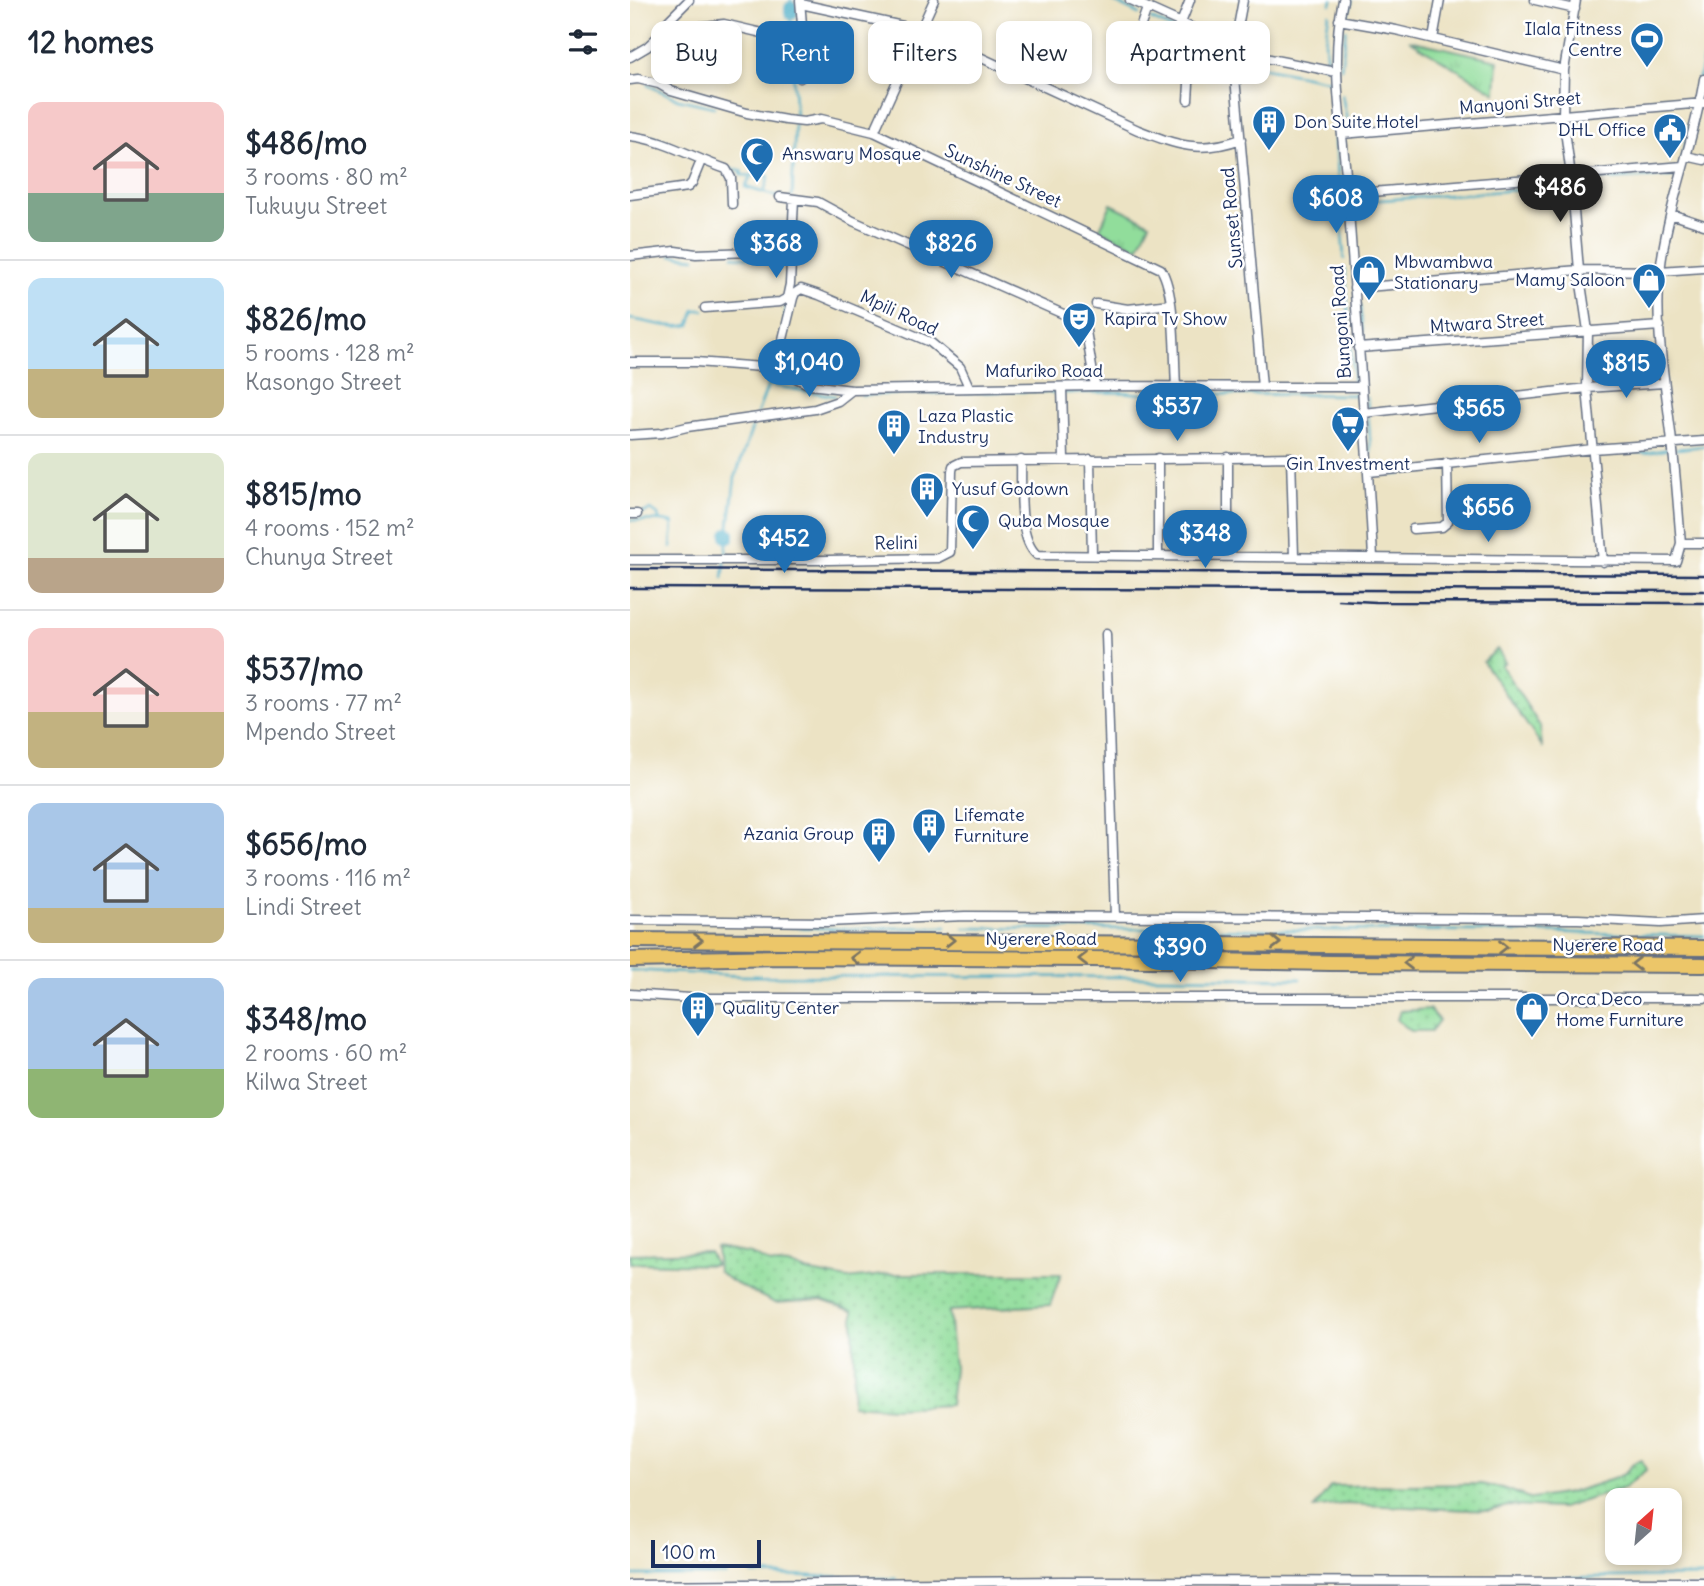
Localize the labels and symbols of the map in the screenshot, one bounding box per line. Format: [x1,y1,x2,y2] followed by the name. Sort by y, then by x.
[1524,17,1622,61] place label: Ilala Fitness Centre
[1628,20,1666,69] sports icon: Ilala Fitness Centre
[1458,86,1582,119] street label: Manyoni Street
[1250,103,1288,152] building icon: Don Suite Hotel
[1294,110,1419,133] place label: Don Suite Hotel
[1651,111,1689,160] public building icon: DHL Office
[1558,118,1646,141] place label: DHL Office
[738,135,776,184] mosque icon: Answary Mosque
[941,138,1065,213] street label: Sunshine Street
[782,142,921,165] place label: Answary Mosque
[1519,164,1601,224] pin: $486
[1216,166,1247,270] street label: Sunset Road
[1295,176,1377,235] pin: $608
[735,220,817,280] pin: $368
[910,220,992,280] pin: $826
[1394,250,1493,294] place label: Mbwambwa Stationary
[1350,253,1388,302] shop icon: Mbwambwa Stationary
[1630,261,1668,310] shop icon: Mamy Saloon
[1325,264,1356,380] street label: Bungoni Road
[1515,268,1625,291] place label: Mamy Saloon
[857,284,942,341] street label: Mpili Road
[1060,300,1098,349] theatre icon: Kapira Tv Show
[1104,307,1227,330] place label: Kapira Tv Show
[1429,307,1545,338] street label: Mtwara Street
[752,340,866,399] pin: $1,040
[1585,340,1667,400] pin: $815
[985,359,1104,382] street label: Mafuriko Road
[1136,384,1218,443] pin: $537
[1438,386,1520,445] pin: $565
[918,404,1014,448] place label: Laza Plastic Industry
[1329,404,1367,453] supermarket icon: Gin Investment
[875,407,913,456] building icon: Laza Plastic Industry
[1286,452,1410,475] place label: Gin Investment
[908,470,946,519] building icon: Yusuf Godown
[952,477,1069,500] place label: Yusuf Godown
[1447,484,1529,544] pin: $656
[954,502,992,551] mosque icon: Quba Mosque
[998,509,1109,532] place label: Quba Mosque
[1164,510,1246,570] pin: $348
[743,516,825,575] pin: $452
[874,531,918,554] street label: Relini
[954,803,1029,847] place label: Lifemate Furniture
[910,806,948,855] building icon: Lifemate Furniture
[860,815,898,864] building icon: Azania Group
[744,822,854,845] place label: Azania Group
[1139,925,1221,984] pin: $390
[985,927,1097,950] street label: Nyerere Road
[693,932,704,948] one-way arrow
[945,932,956,948] one-way arrow
[1552,933,1664,956] street label: Nyerere Road
[1270,936,1281,951] one-way arrow
[1498,939,1509,955] one-way arrow
[850,950,860,966] one-way arrow
[1077,951,1088,967] one-way arrow
[1403,955,1413,971] one-way arrow
[1630,956,1641,972] one-way arrow
[1556,987,1684,1031] place label: Orca Deco Home Furniture
[679,989,717,1038] building icon: Quality Center
[1513,990,1551,1039] shop icon: Orca Deco Home Furniture
[722,996,840,1019] place label: Quality Center
[1605,1488,1682,1564] north arrow
[651,1537,761,1569] scale bar

